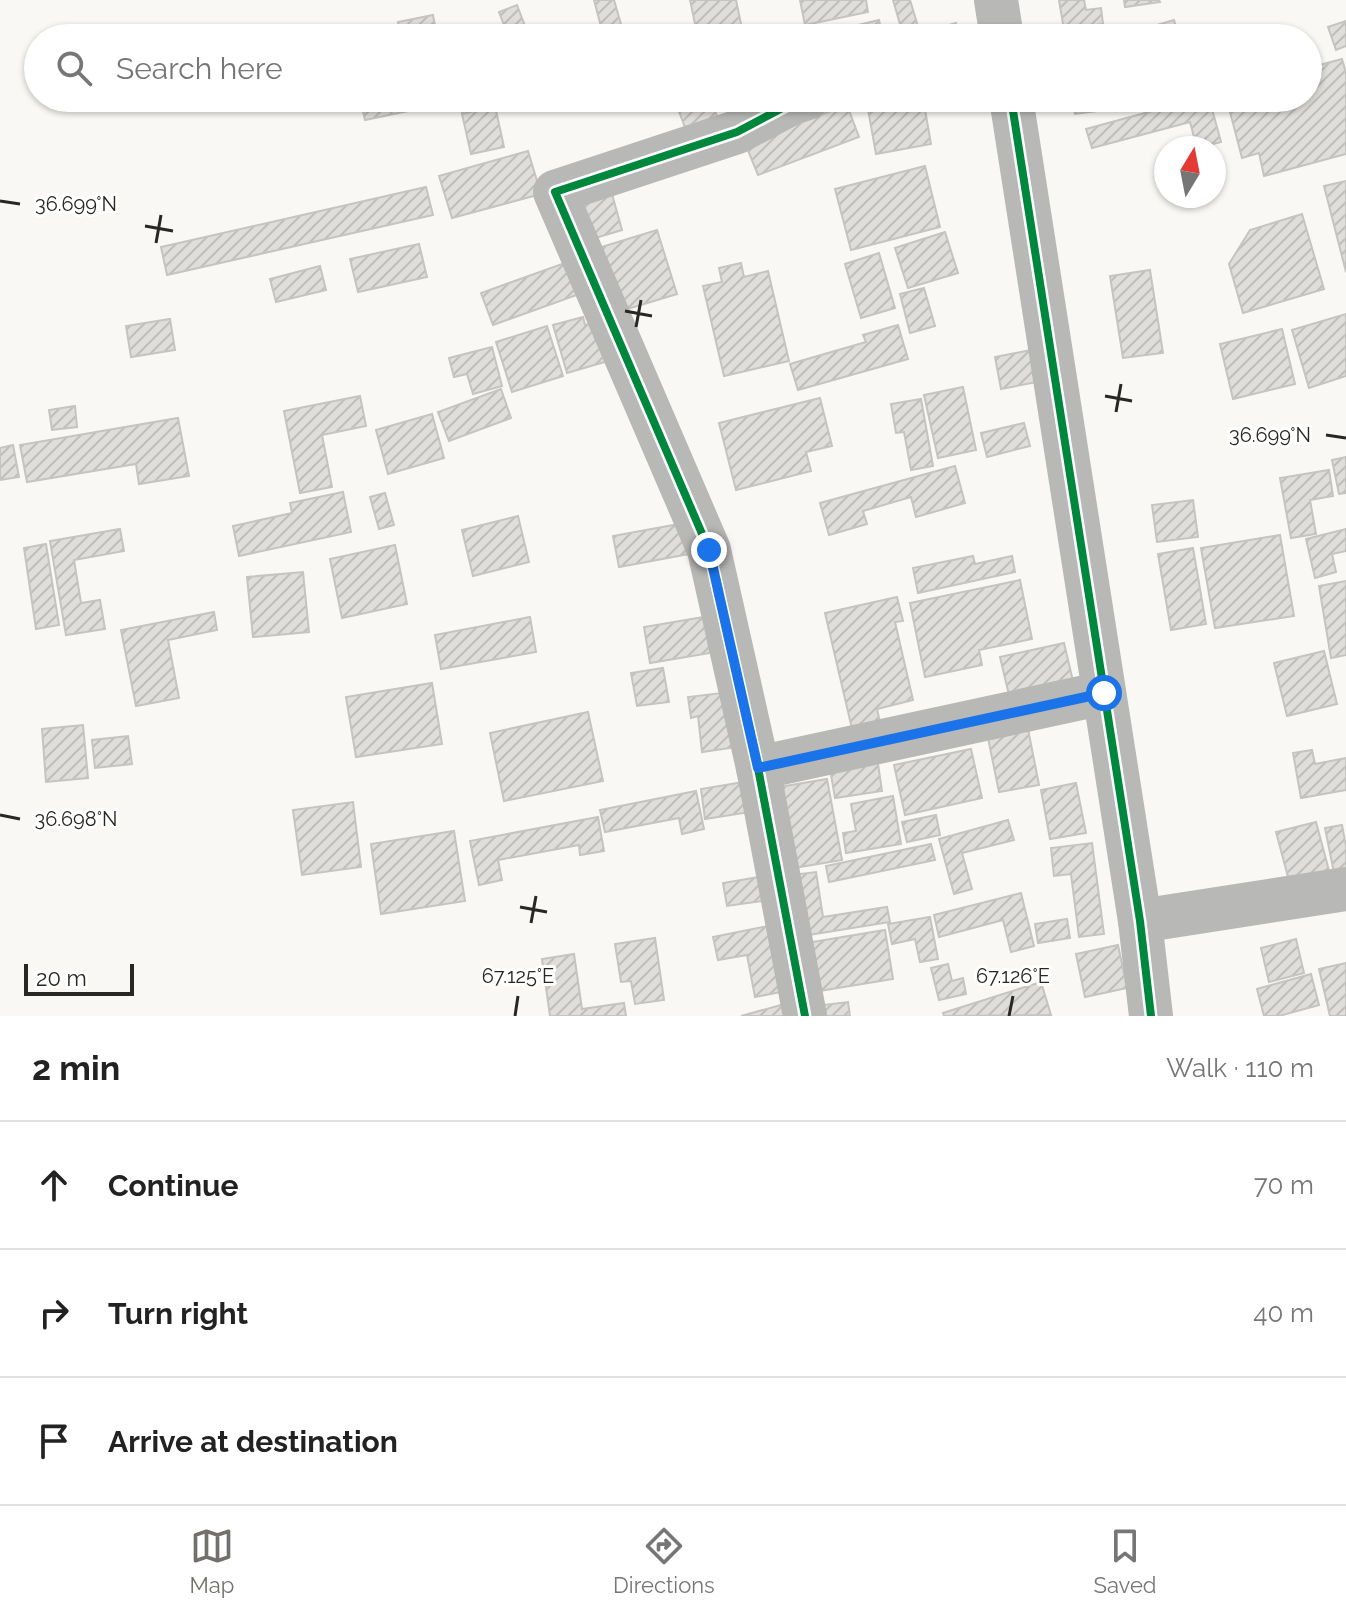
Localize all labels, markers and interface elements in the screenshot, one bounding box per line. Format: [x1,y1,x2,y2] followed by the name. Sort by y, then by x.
[24,24,1322,112] search box
[52,46,96,90] icon: search
[116,51,283,86] text: Search here
[1154,136,1226,208] north arrow
[35,192,117,216] text: 36.699°N
[1229,423,1311,447] text: 36.699°N
[691,532,727,568] route end
[1086,675,1122,711] route start
[35,807,117,831] text: 36.698°N
[24,960,134,996] scale bar
[482,964,554,988] text: 67.125°E
[976,964,1050,988] text: 67.126°E
[36,965,87,991] text: 20 m
[32,1048,120,1088] text: 2 min
[1166,1053,1314,1083] text: Walk · 110 m
[32,1163,76,1207] icon: ahead
[108,1168,239,1203] text: Continue
[1254,1170,1314,1200] text: 70 m
[32,1291,76,1335] icon: right
[108,1296,248,1331] text: Turn right
[1253,1298,1314,1328] text: 40 m
[32,1419,76,1463] icon: arrive
[108,1424,398,1459] text: Arrive at destination
[189,1524,234,1598] tab: Map
[613,1524,715,1598] tab: Directions
[1094,1524,1157,1598] tab: Saved

